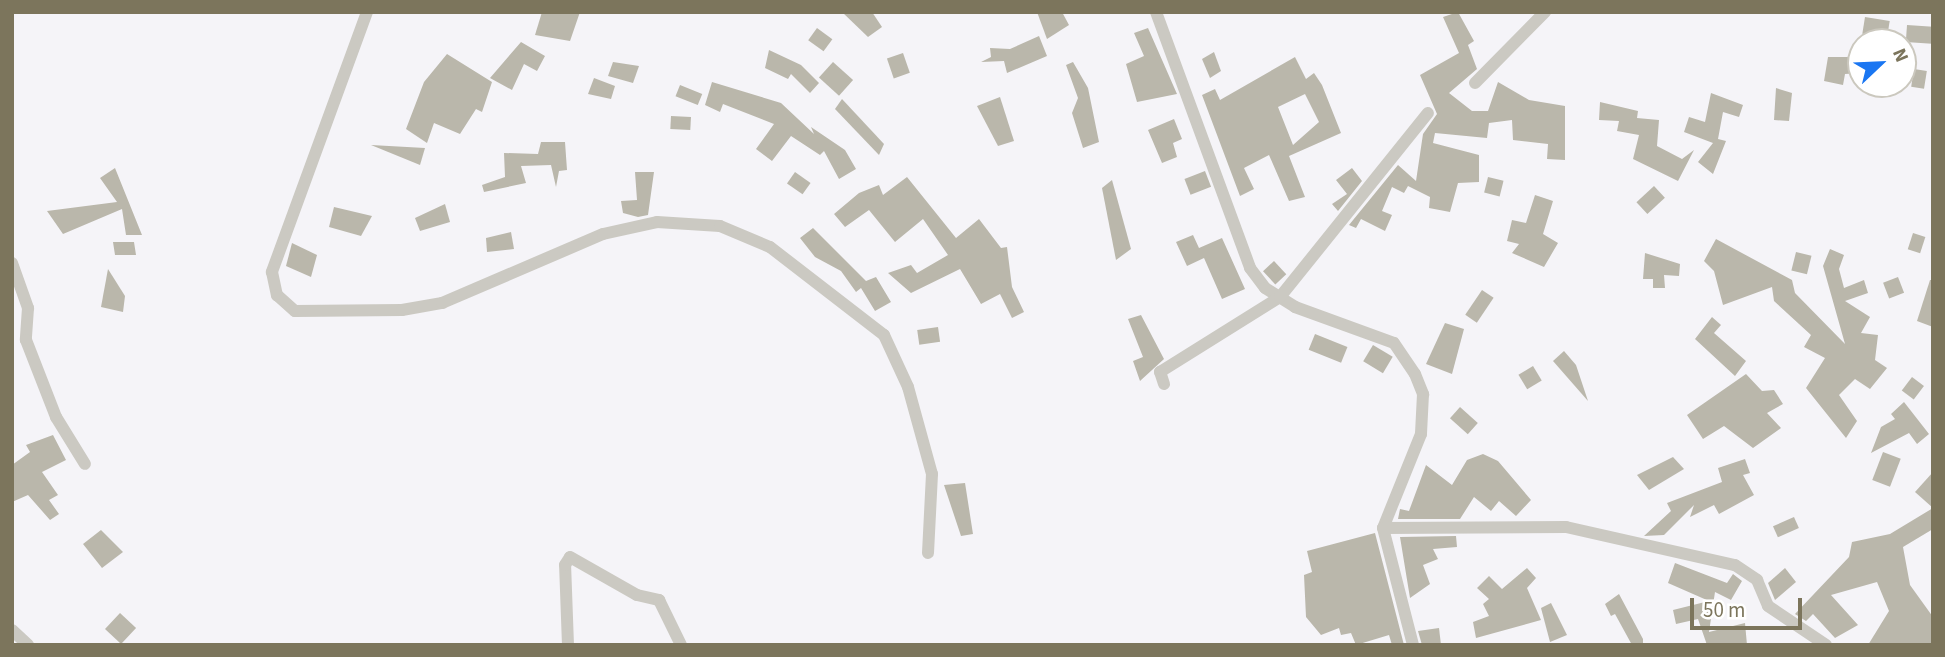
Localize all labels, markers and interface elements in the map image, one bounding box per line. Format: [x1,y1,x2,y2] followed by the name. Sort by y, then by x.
[1847,28,1917,98] north arrow
[1885,44,1915,66] text: N
[1693,584,1805,628] scale bar
[1703,595,1745,625] text: 50 m

